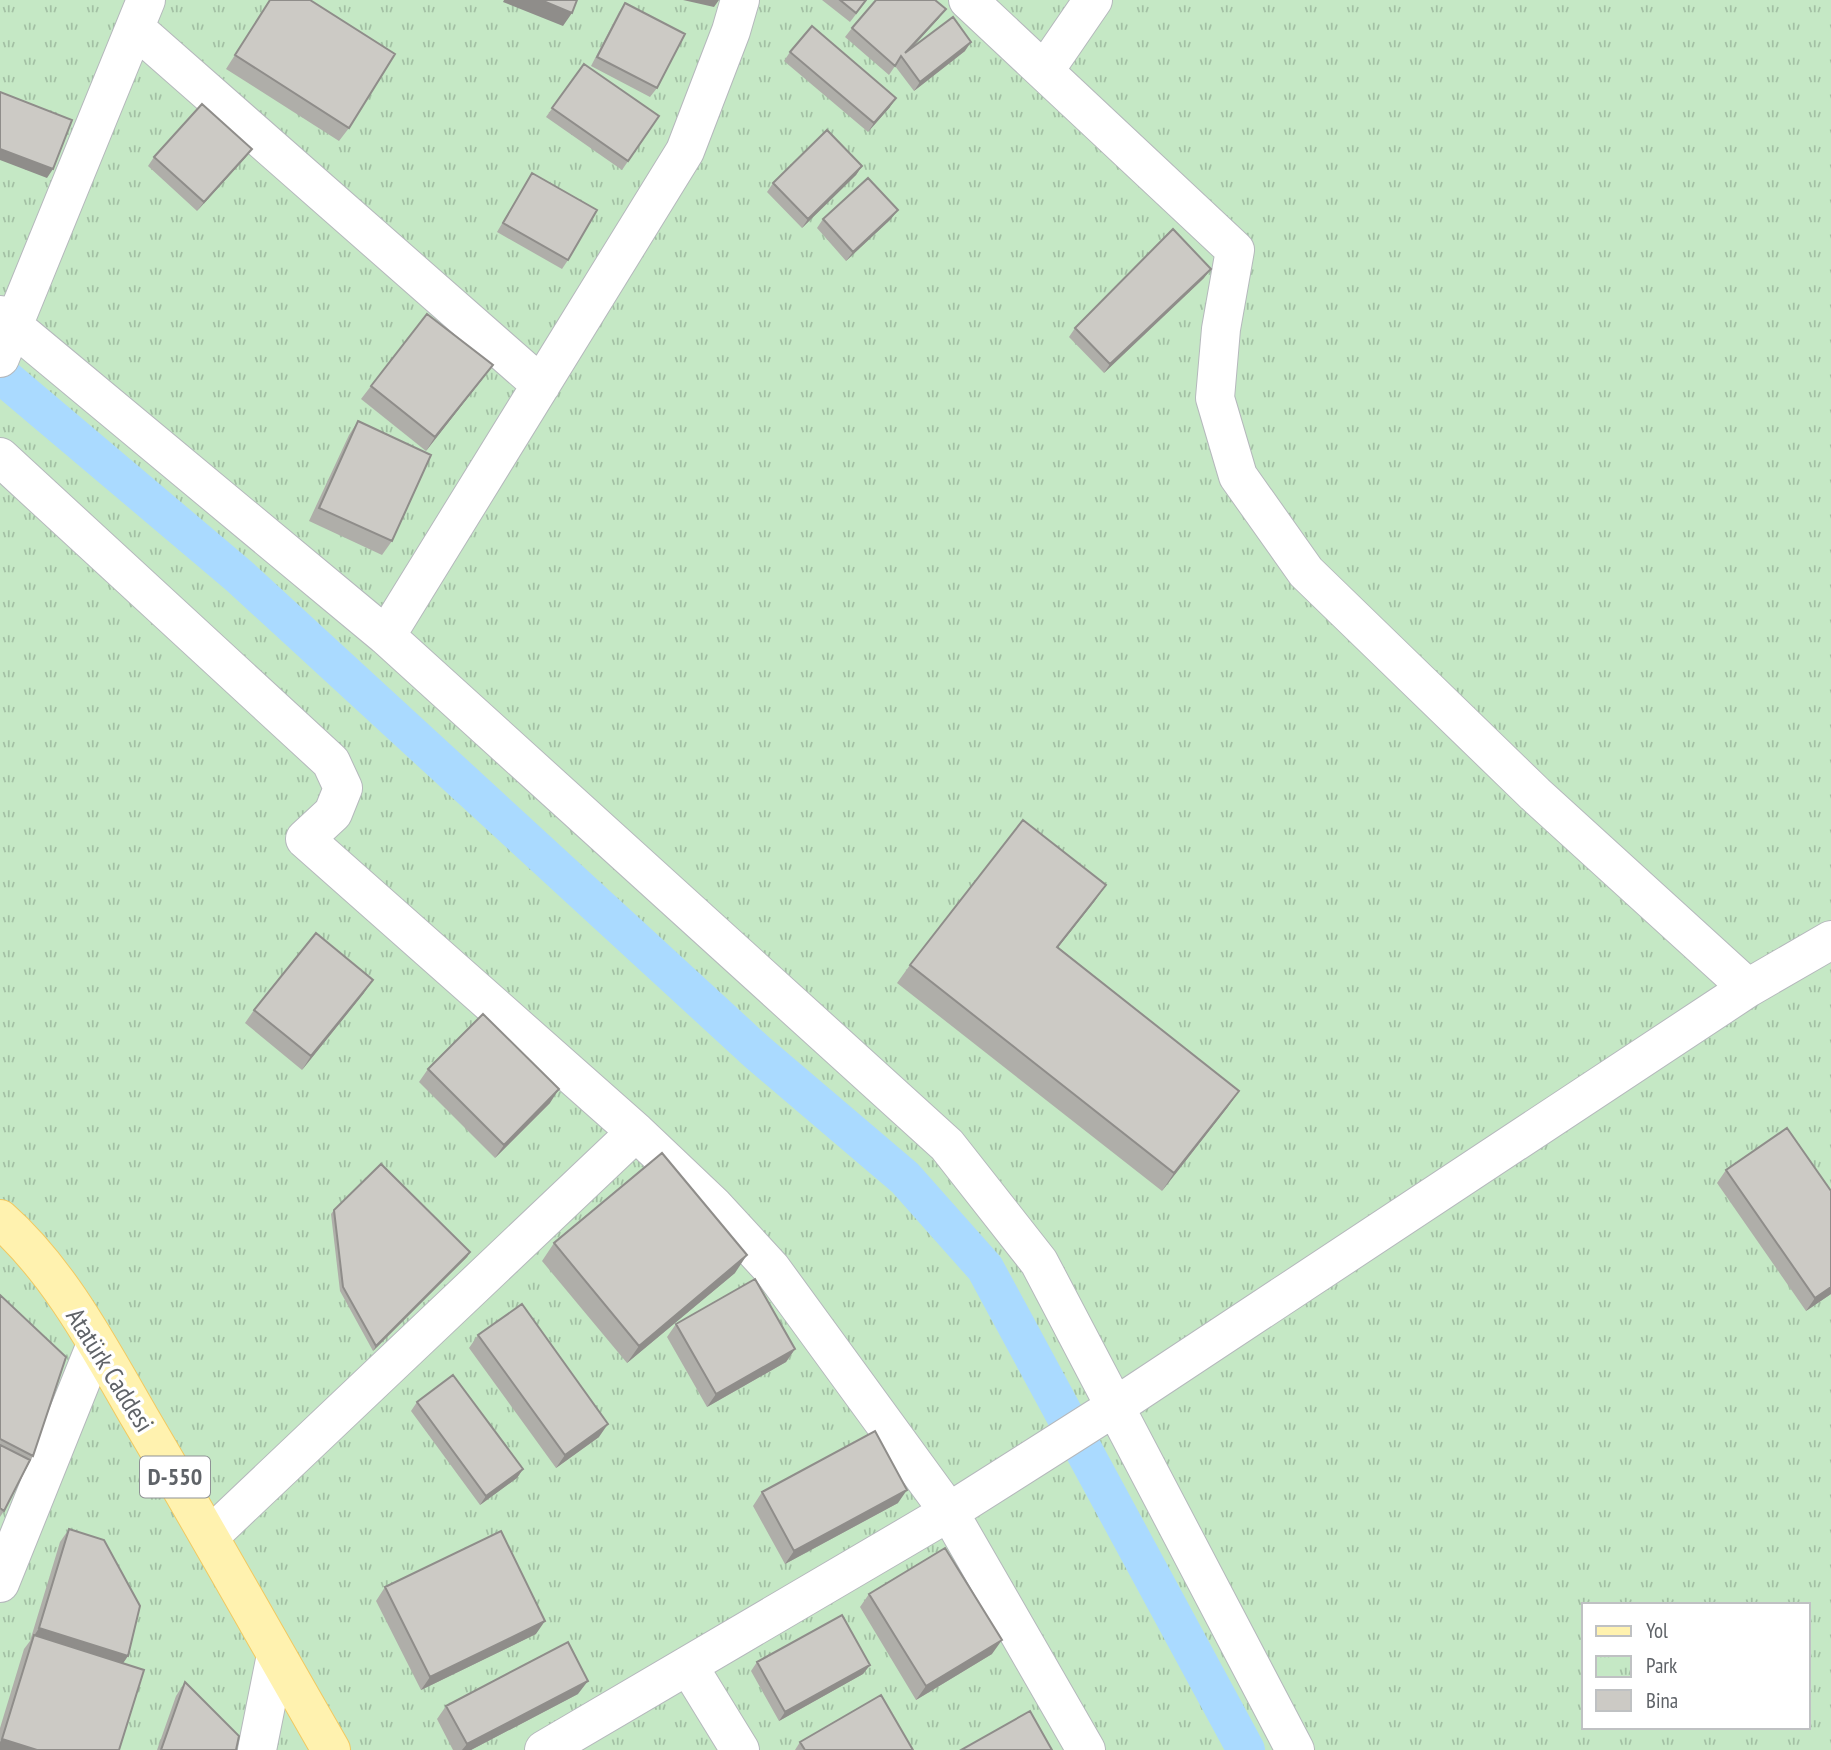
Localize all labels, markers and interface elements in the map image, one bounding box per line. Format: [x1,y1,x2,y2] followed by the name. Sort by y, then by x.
[59,1302,161,1438] street label: Atatürk Caddesi
[140,1456,210,1498] road number: D-550
[1582,1603,1810,1729] legend
[1646,1617,1668,1644] text: Yol
[1646,1652,1677,1679] text: Park
[1646,1687,1678,1714] text: Bina

